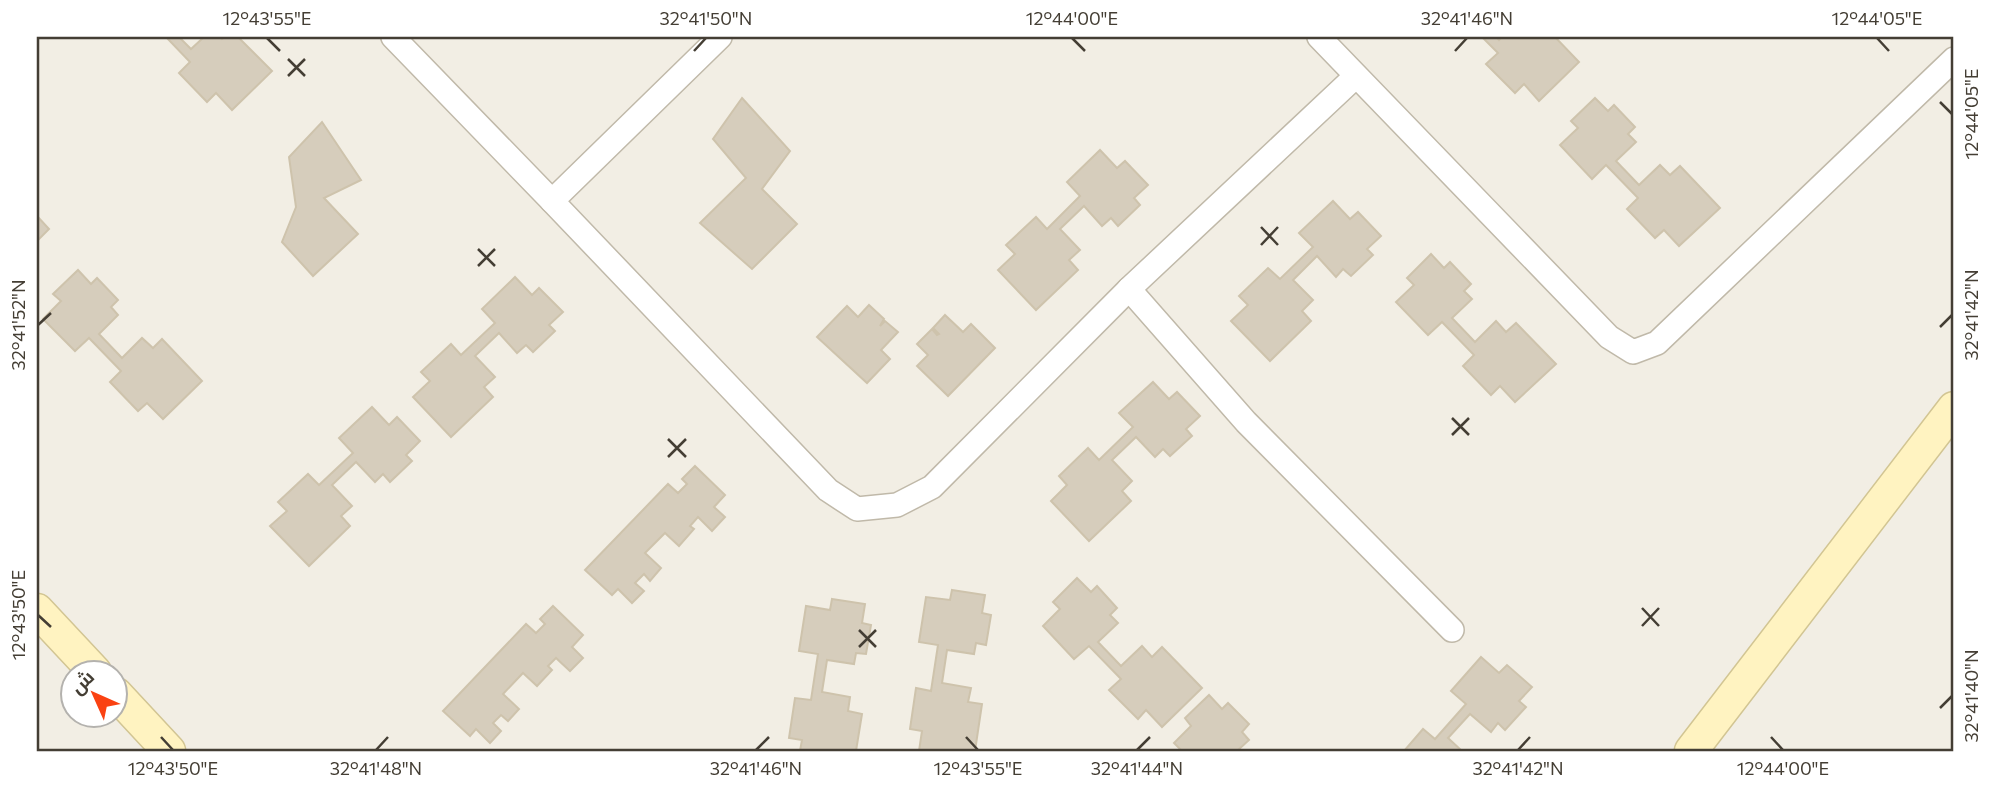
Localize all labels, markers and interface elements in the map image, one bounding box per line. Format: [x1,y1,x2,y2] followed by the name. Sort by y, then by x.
[222,7,312,29] text: 12°43'55"E
[660,7,752,29] text: 32°41'50"N
[1026,7,1118,29] text: 12°44'00"E
[1421,7,1513,29] text: 32°41'46"N
[1832,7,1922,29] text: 12°44'05"E
[1960,69,1982,159] text: 12°44'05"E
[1960,269,1982,361] text: 32°41'42"N
[7,280,29,371] text: 32°41'52"N
[7,570,29,660] text: 12°43'50"E
[1960,649,1982,743] text: 32°41'40"N
[60,658,130,728] north arrow
[65,665,99,699] text: ش
[128,757,218,779] text: 12°43'50"E
[330,757,422,779] text: 32°41'48"N
[710,757,802,779] text: 32°41'46"N
[933,757,1023,779] text: 12°43'55"E
[1091,757,1183,779] text: 32°41'44"N
[1472,757,1564,779] text: 32°41'42"N
[1737,757,1829,779] text: 12°44'00"E

